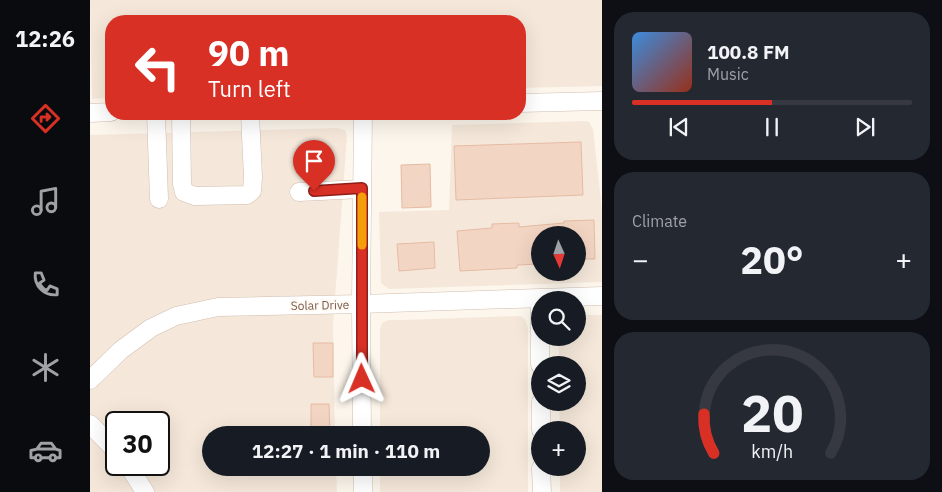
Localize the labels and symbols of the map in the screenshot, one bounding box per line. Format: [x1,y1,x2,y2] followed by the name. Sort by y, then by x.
[293,140,335,191] pin
[531,226,586,281] north arrow
[291,297,350,313] street label: Solar Drive
[335,352,387,404] position arrow
[105,411,170,476] speed limit sign: 30

